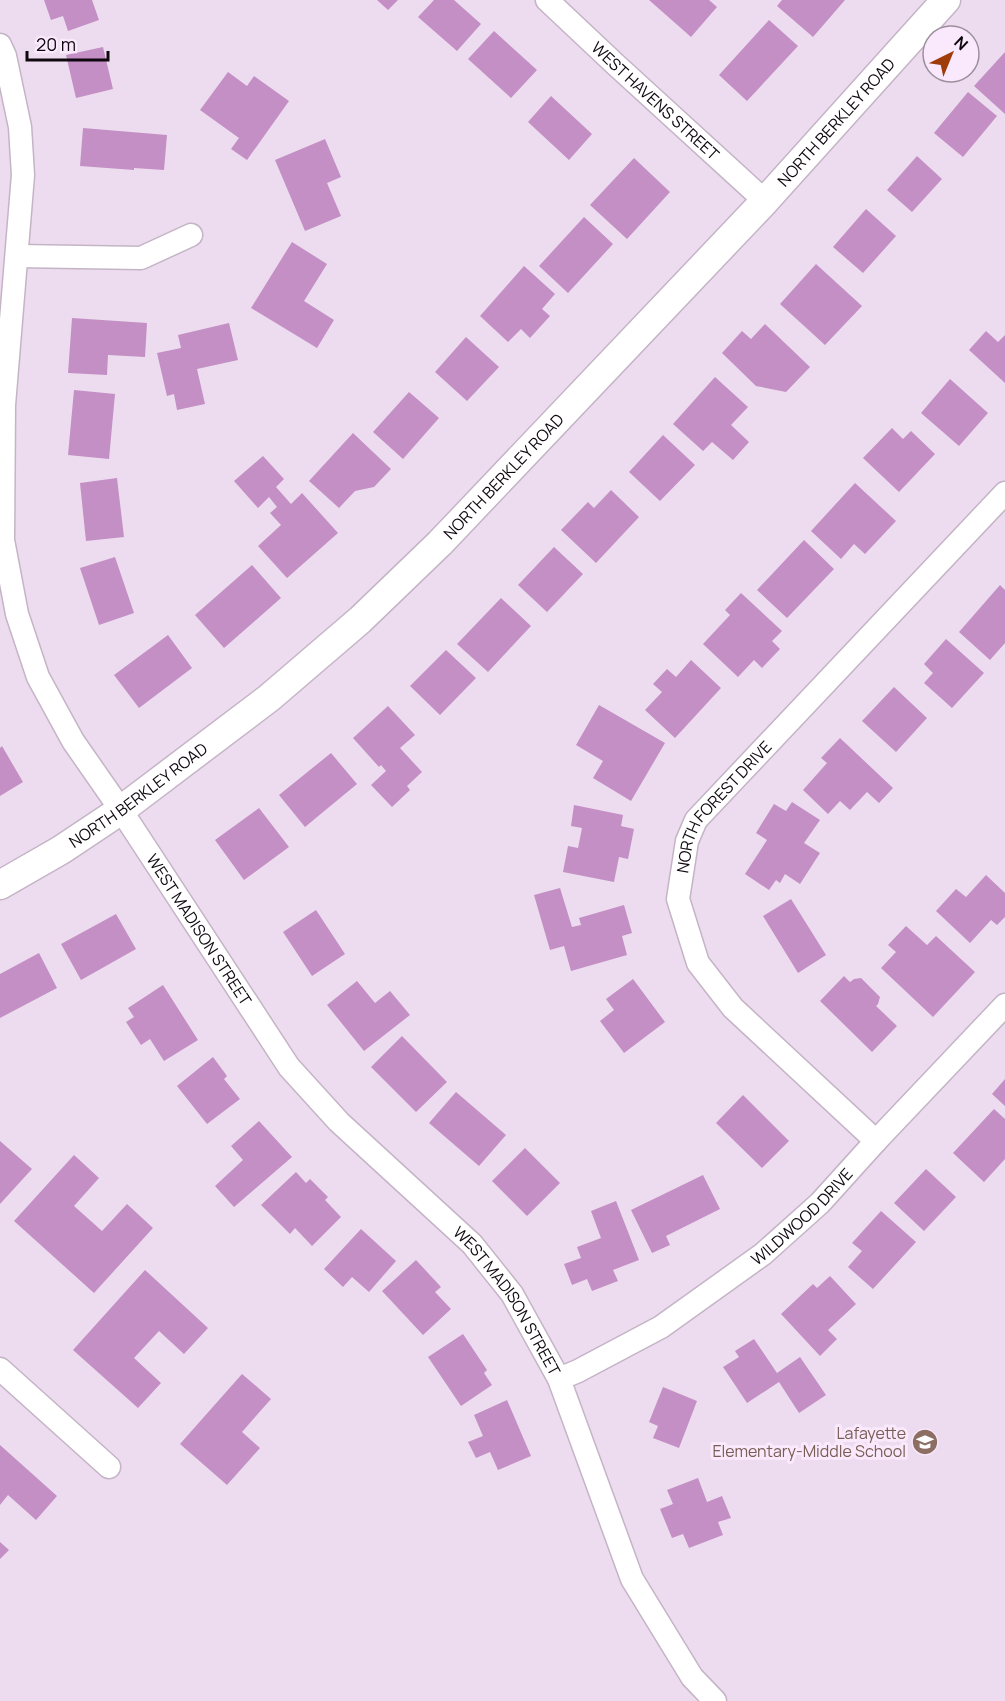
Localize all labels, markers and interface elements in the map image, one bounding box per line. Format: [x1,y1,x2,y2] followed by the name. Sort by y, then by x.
[27,24,108,62] scale bar
[921,24,981,84] north arrow
[950,31,973,55] text: N
[36,32,76,56] text: 20 m
[587,37,724,165] street label: WEST HAVENS STREET
[772,53,900,191] street label: NORTH BERKLEY ROAD
[438,408,569,544] street label: NORTH BERKLEY ROAD
[671,736,776,874] street label: NORTH FOREST DRIVE
[65,737,212,853] street label: NORTH BERKLEY ROAD
[142,849,257,1010] street label: WEST MADISON STREET
[747,1163,857,1270] street label: WILDWOOD DRIVE
[449,1221,566,1380] street label: WEST MADISON STREET
[712,1422,906,1462] place label: Lafayette Elementary-Middle School
[910,1427,940,1457] school or university icon: Lafayette Elementary-Middle School

